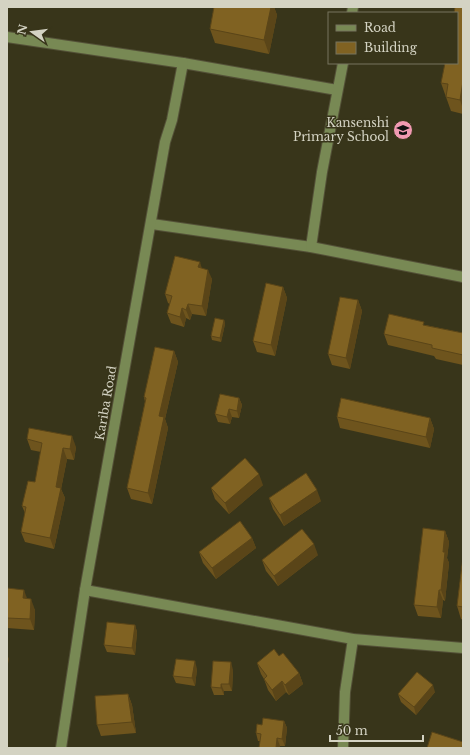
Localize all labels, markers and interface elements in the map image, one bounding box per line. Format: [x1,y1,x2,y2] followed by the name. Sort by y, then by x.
[12,12,52,52] north arrow
[328,12,458,64] legend
[364,20,396,35] text: Road
[14,22,30,36] text: N
[364,40,418,55] text: Building
[293,115,389,144] place label: Kansenshi Primary School
[392,119,414,141] school or university icon: Kansenshi Primary School
[92,364,119,441] street label: Kariba Road
[330,717,423,743] scale bar
[336,723,368,738] text: 50 m

